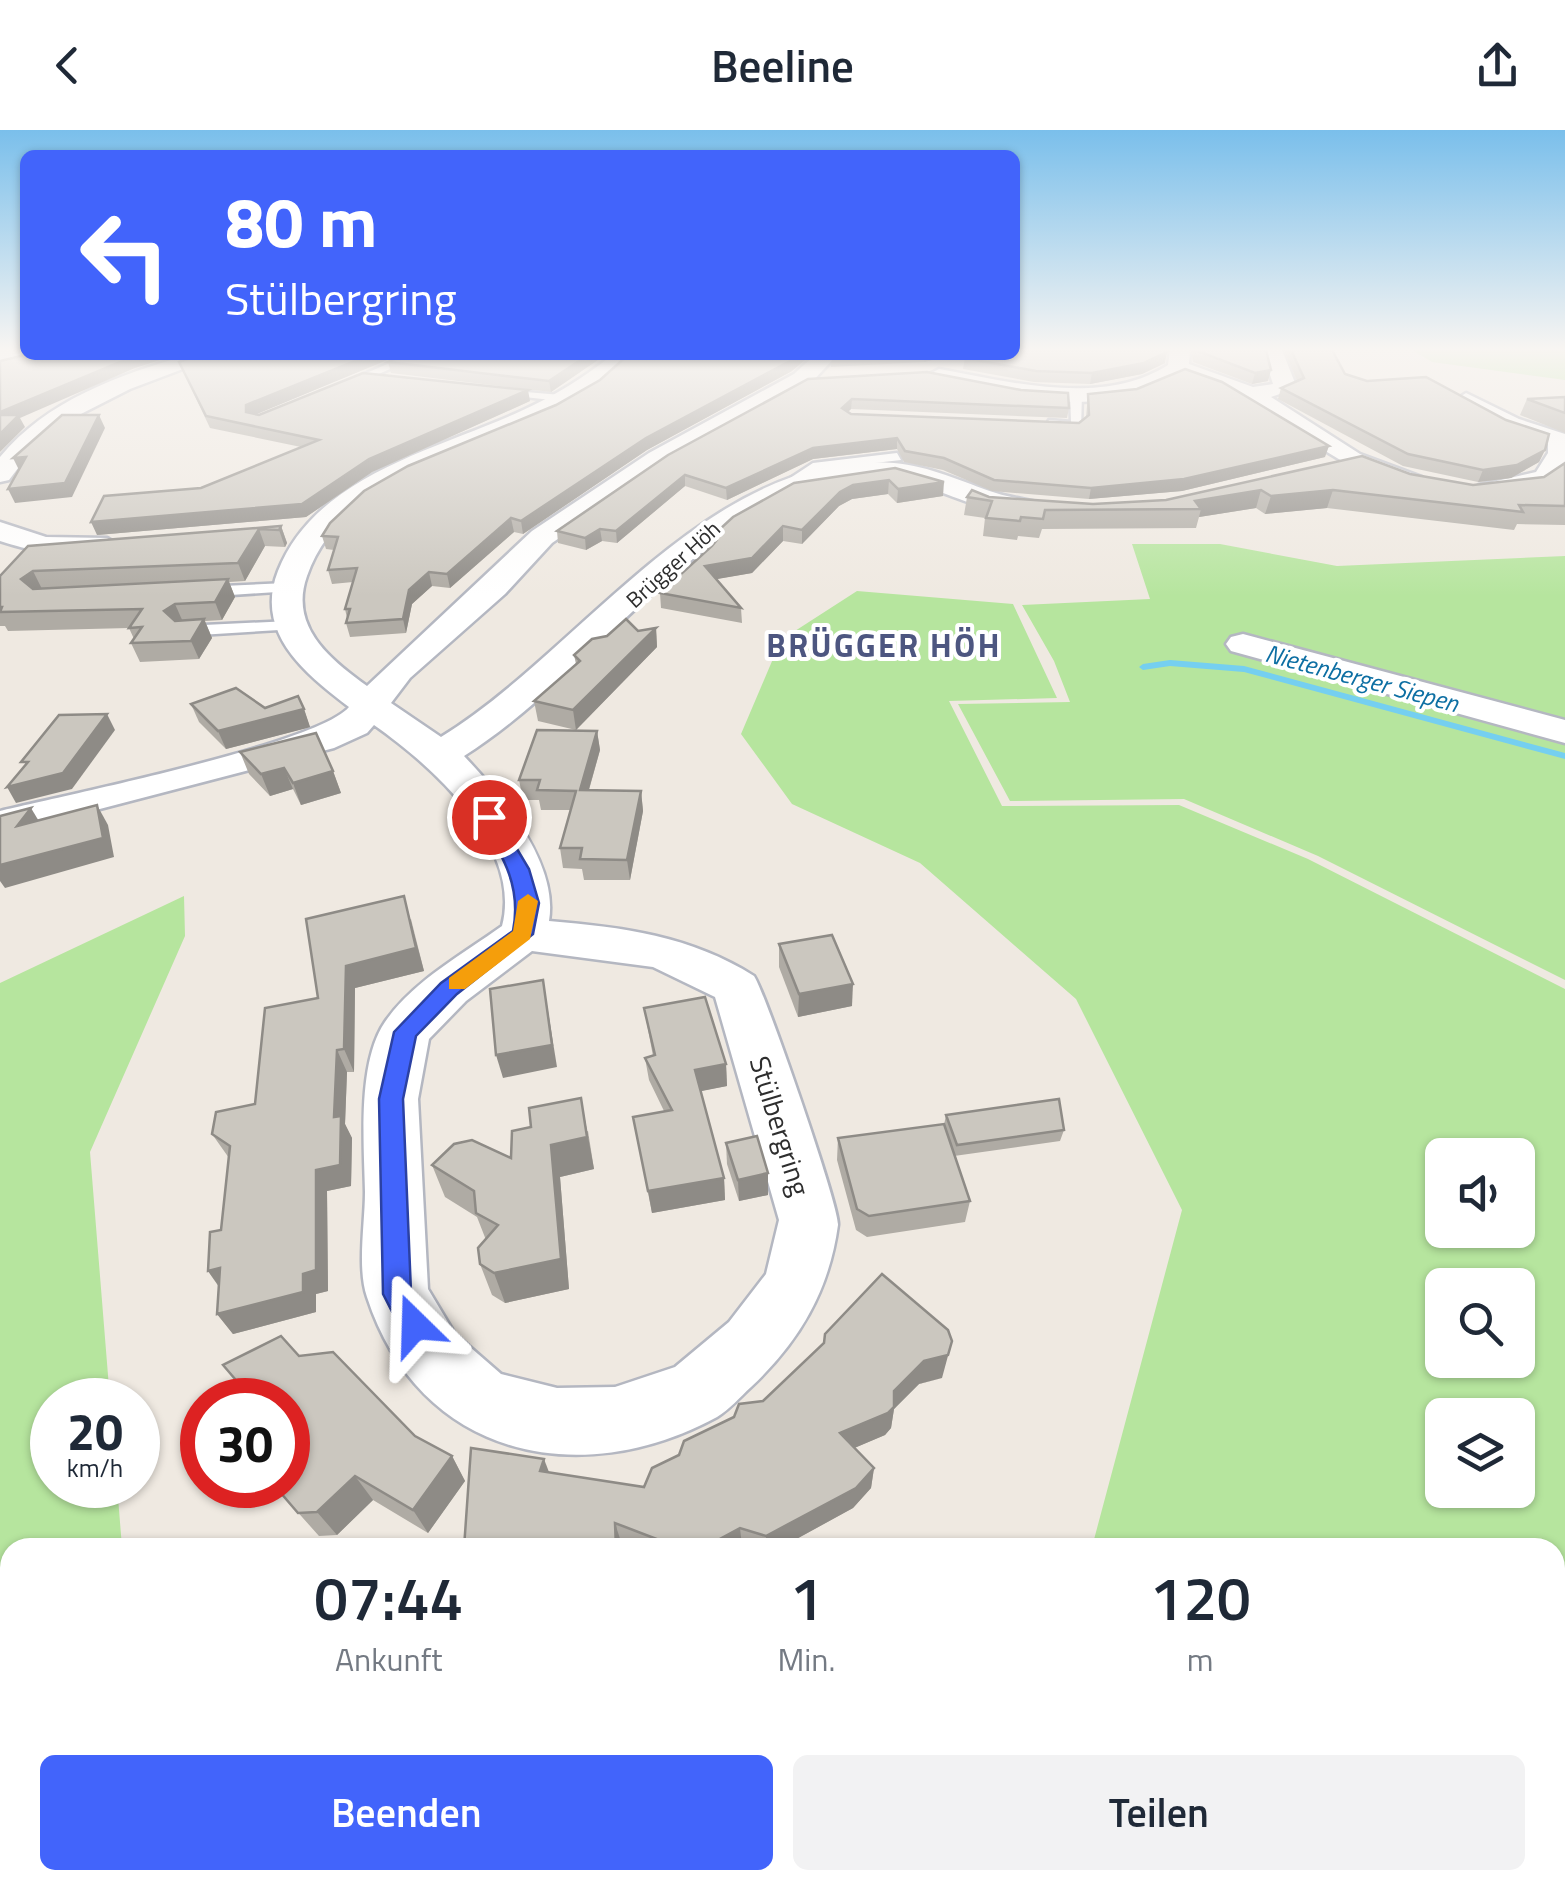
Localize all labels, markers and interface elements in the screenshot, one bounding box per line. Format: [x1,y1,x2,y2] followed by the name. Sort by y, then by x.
[711,31,854,99] text: Beeline
[40,38,95,93] icon: back
[1470,38,1525,93] icon: share
[225,168,378,274] text: 80 m
[60,190,190,320] icon: left
[225,264,457,332] text: Stülbergring
[618,512,728,616] street label: Brügger Höh
[766,621,1002,669] district label: BRÜGGER HÖH
[1261,634,1463,722] water label: Nietenberger Siepen
[447,775,532,860] pin
[462,790,517,845] icon: arrive
[739,1051,822,1201] street label: Stülbergring
[1425,1138,1535,1508] map controls
[1425,1138,1535,1248] button: sound
[1425,1268,1535,1378] button: search
[363,1273,467,1377] position arrow
[180,1378,310,1508] speed limit sign: 30
[67,1393,123,1469] text: 20
[1425,1398,1535,1508] button: layers
[67,1449,123,1487] text: km/h
[314,1552,463,1643] text: 07:44
[790,1552,823,1643] text: 1
[1150,1552,1251,1643] text: 120
[335,1635,443,1683] text: Ankunft
[777,1635,835,1683] text: Min.
[1187,1635,1214,1683] text: m
[40,1755,773,1870] button: Beenden
[793,1755,1525,1870] button: Teilen

